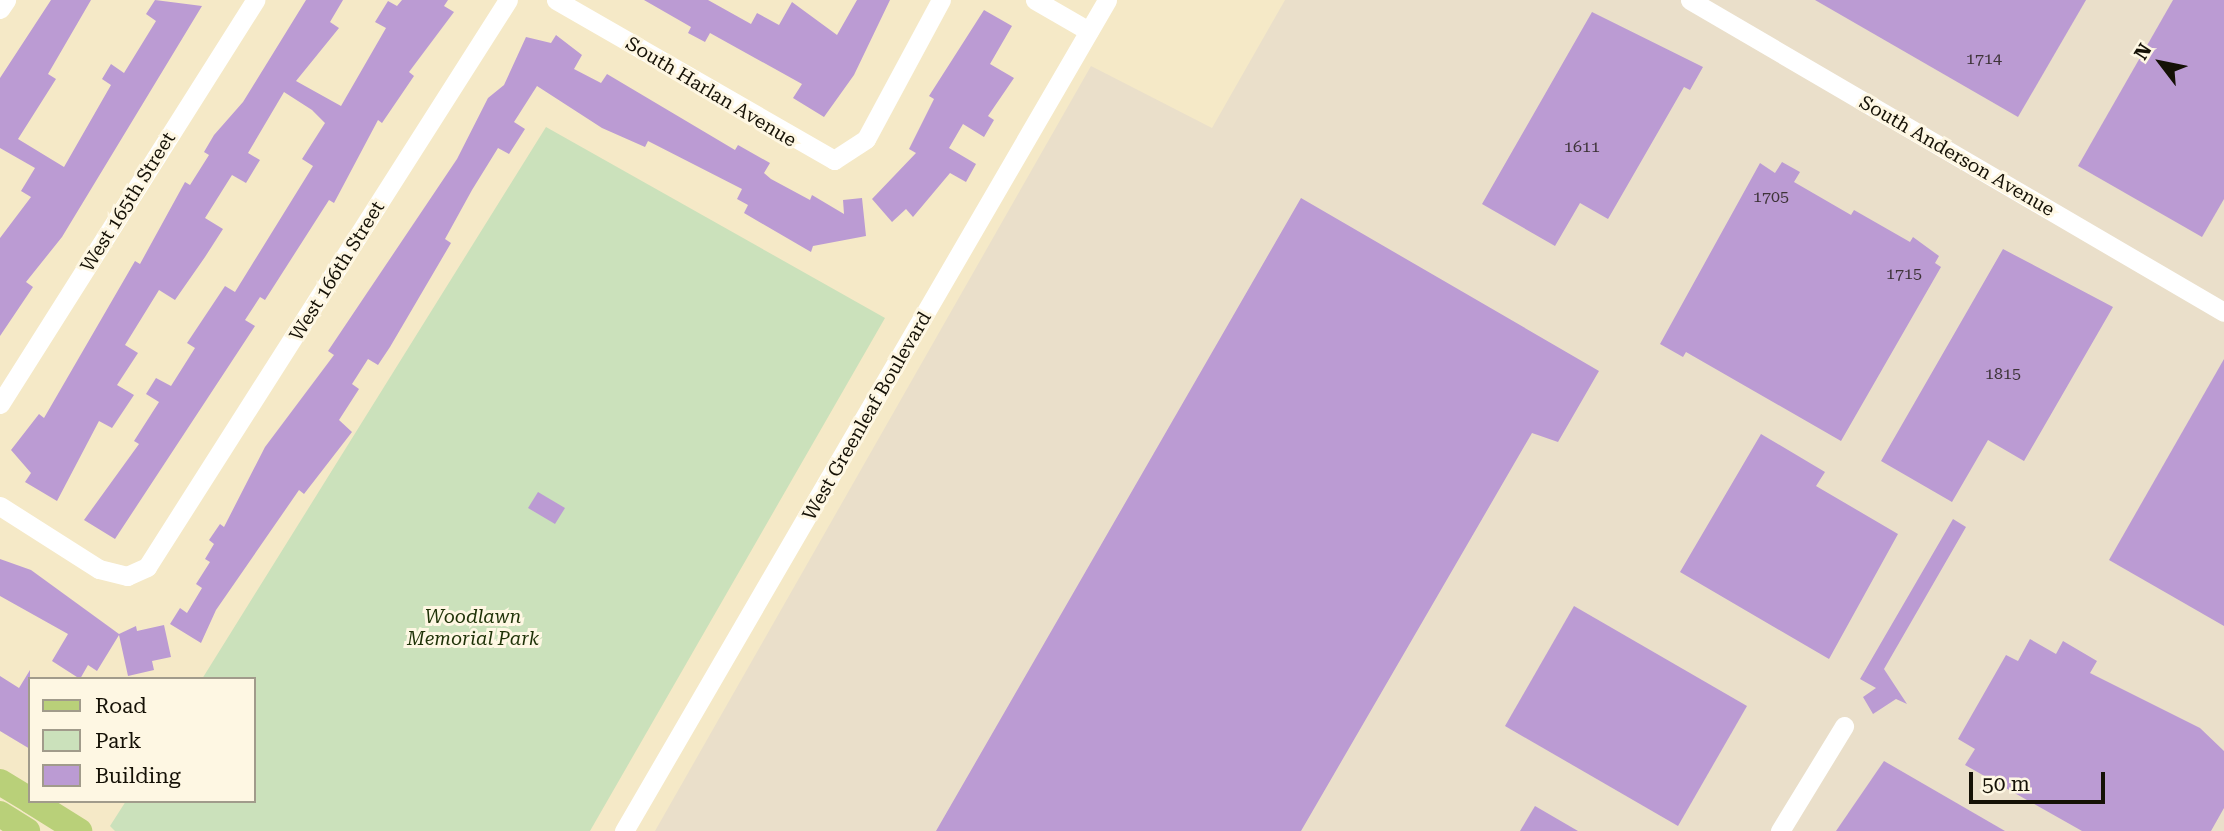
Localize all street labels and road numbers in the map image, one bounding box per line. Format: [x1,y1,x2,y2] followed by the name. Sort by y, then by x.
[622,32,800,152] street label: South Harlan Avenue
[1855,91,2059,221] street label: South Anderson Avenue
[76,128,180,276] street label: West 165th Street
[285,197,389,345] street label: West 166th Street
[798,308,936,524] street label: West Greenleaf Boulevard

